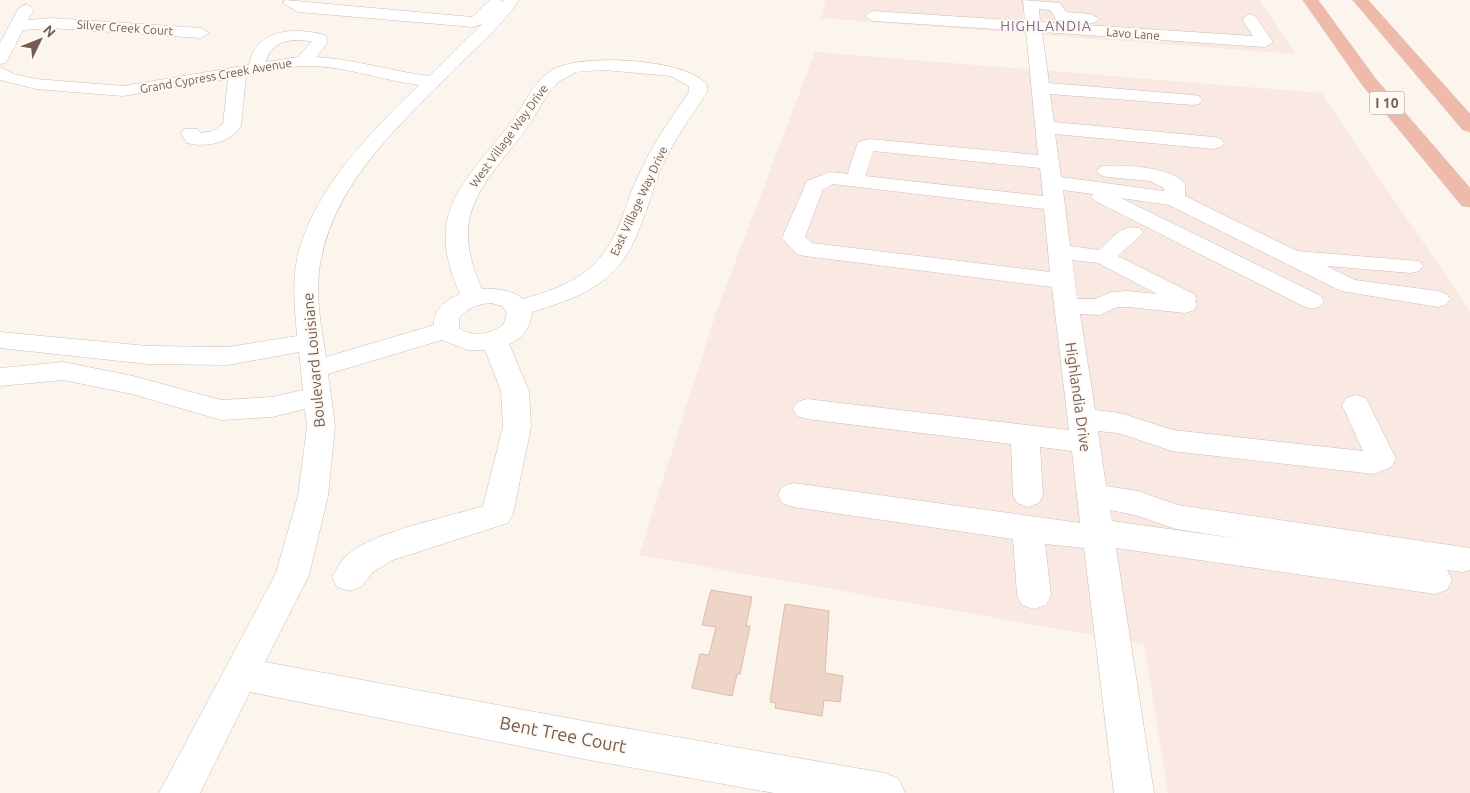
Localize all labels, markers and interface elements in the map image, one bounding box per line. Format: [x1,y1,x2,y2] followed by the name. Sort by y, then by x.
[15,15,65,65] north arrow
[76,18,174,37] street label: Silver Creek Court
[1000,18,1092,34] district label: HIGHLANDIA
[40,22,59,40] text: N
[1106,25,1160,42] street label: Lavo Lane
[139,56,293,95] street label: Grand Cypress Creek Avenue
[467,82,550,190] street label: West Village Way Drive
[1370,92,1404,115] road number: I 10
[607,144,670,258] street label: East Village Way Drive
[299,292,328,428] street label: Boulevard Louisiane
[1062,341,1095,453] street label: Highlandia Drive
[498,712,628,756] street label: Bent Tree Court

